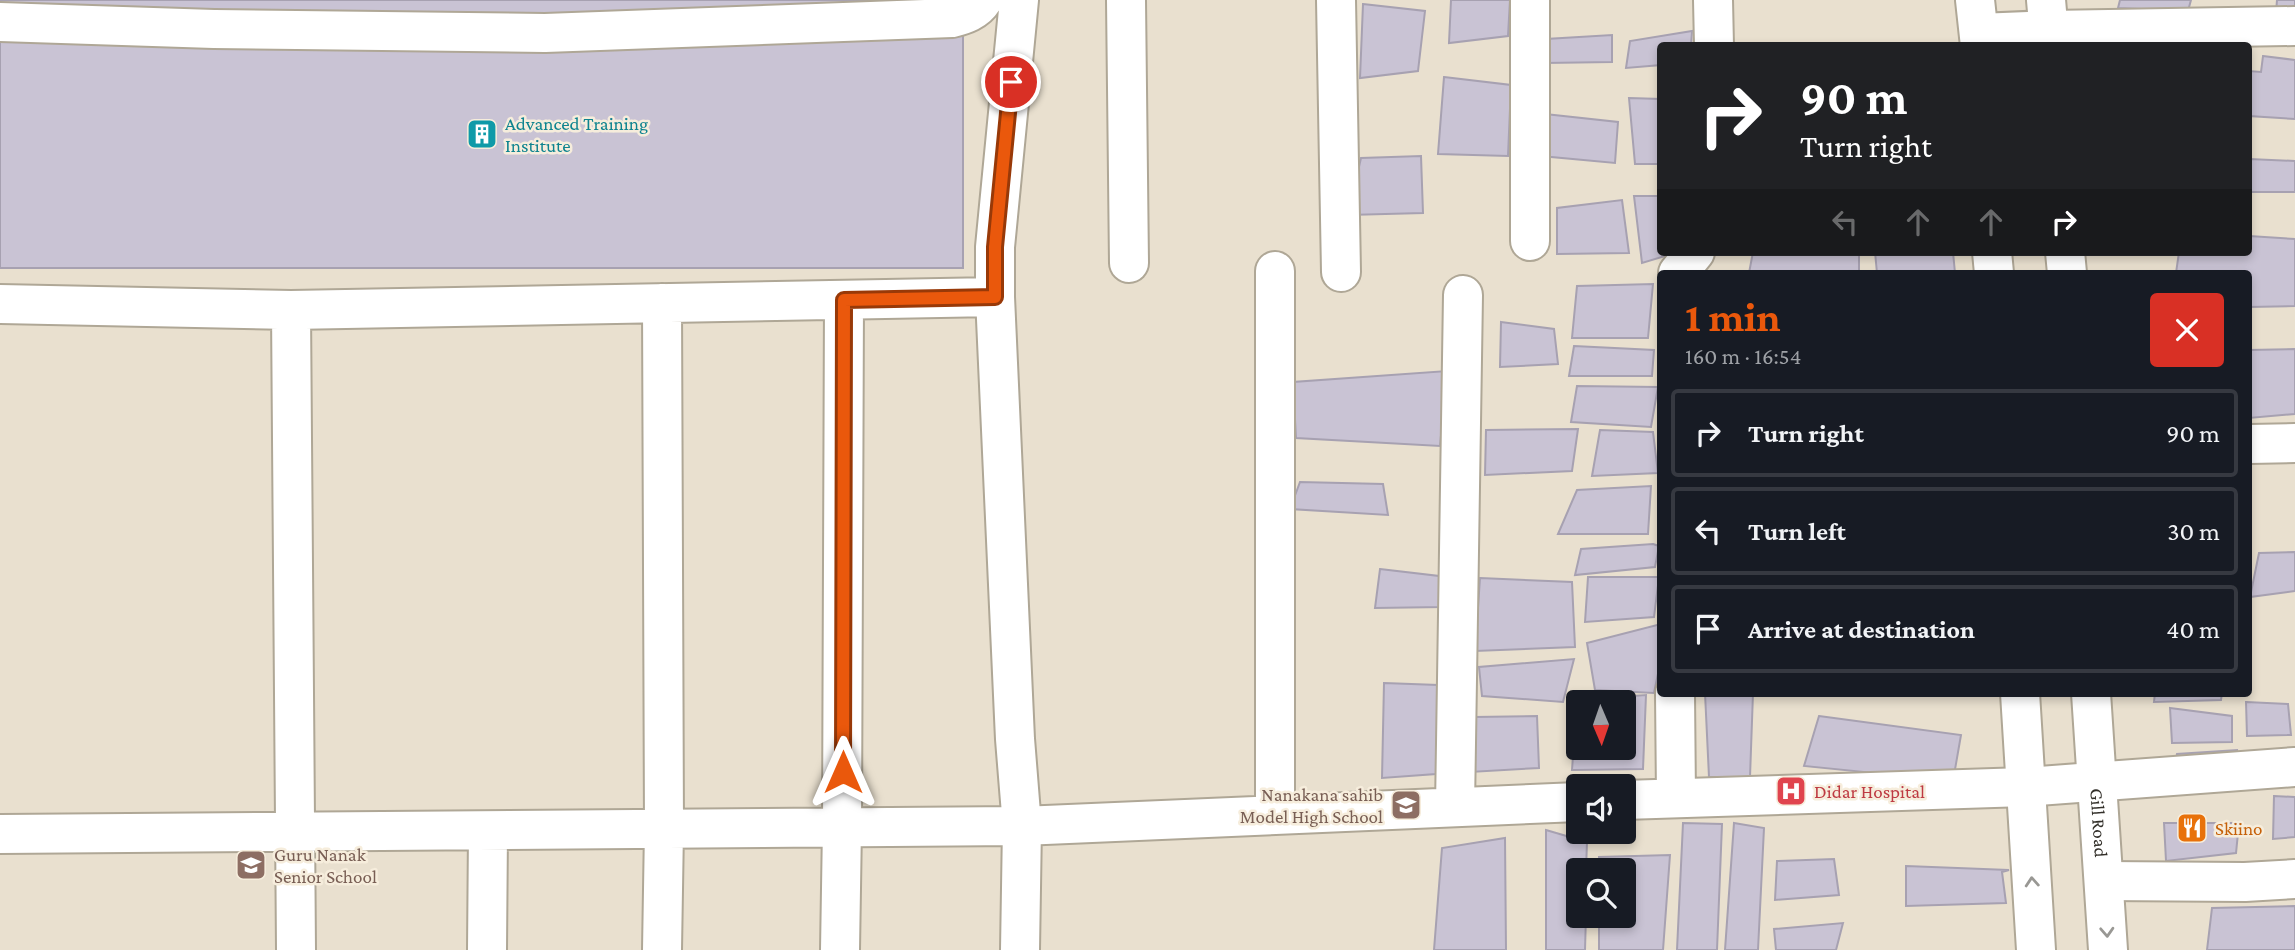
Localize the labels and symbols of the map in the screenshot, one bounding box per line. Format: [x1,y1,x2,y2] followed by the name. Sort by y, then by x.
[981,52,1041,112] pin
[505,113,648,156] place label: Advanced Training Institute
[465,117,499,151] building icon: Advanced Training Institute
[1566,690,1636,760] north arrow
[806,735,880,809] position arrow
[1774,774,1808,808] hospital icon: Didar Hospital
[1814,781,1925,802] place label: Didar Hospital
[1240,784,1383,827] place label: Nanakana sahib Model High School
[1389,788,1423,822] school or university icon: Nanakana sahib Model High School
[2086,788,2112,858] street label: Gill Road
[2175,811,2209,845] restaurant icon: Skiino
[2215,818,2263,839] place label: Skiino
[274,844,377,887] place label: Guru Nanak Senior School
[234,848,268,882] school or university icon: Guru Nanak Senior School
[2025,876,2040,887] one-way arrow
[2099,927,2114,938] one-way arrow

